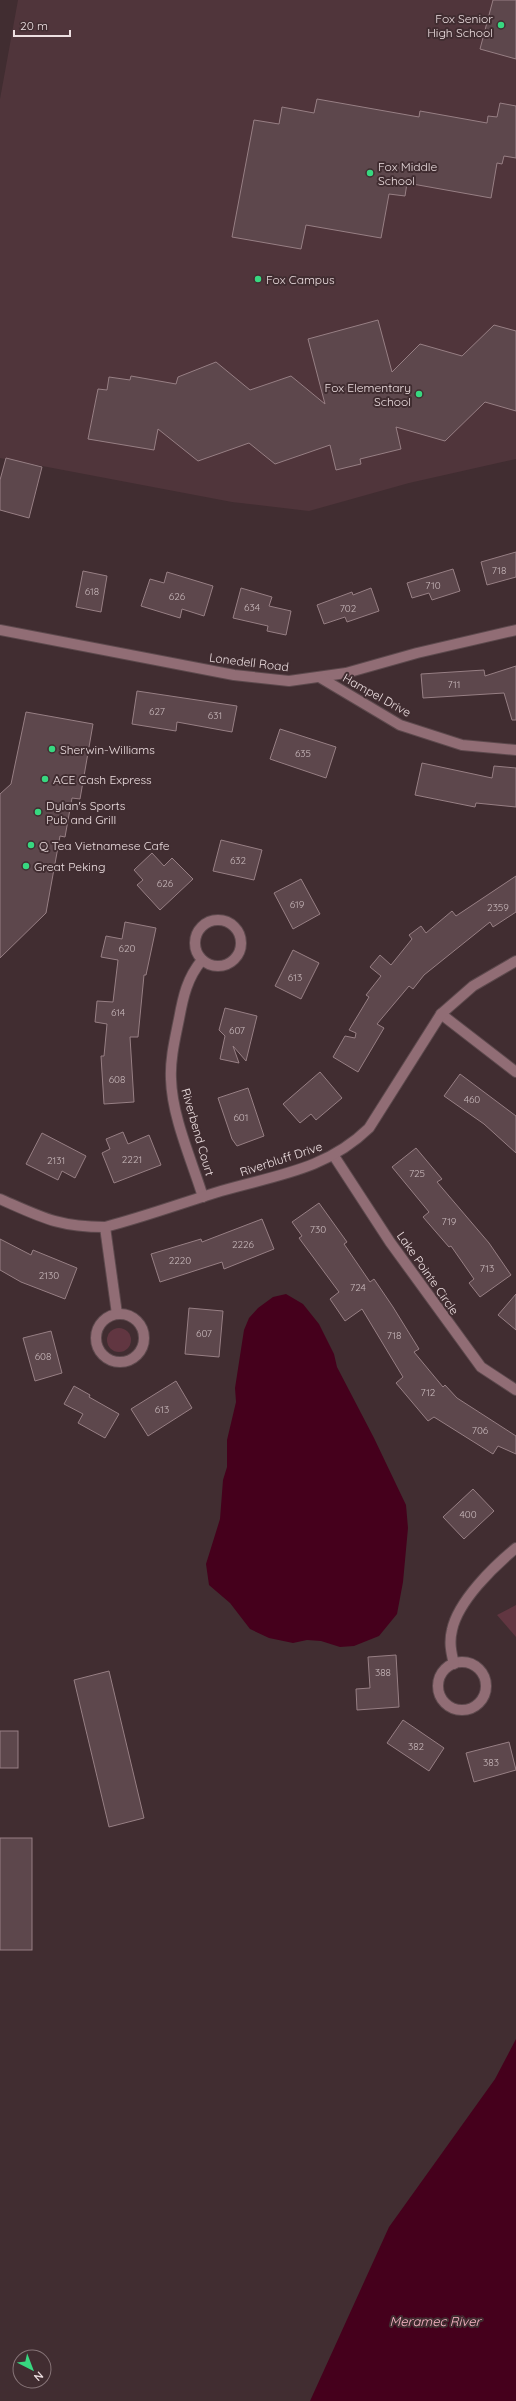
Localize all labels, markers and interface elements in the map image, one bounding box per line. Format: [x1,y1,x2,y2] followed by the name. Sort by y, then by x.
[427,11,493,40] place label: Fox Senior High School
[14,12,70,38] scale bar
[20,18,48,33] text: 20 m
[496,20,506,30] marker: Fox Senior High School
[378,159,437,188] place label: Fox Middle School
[365,168,375,178] marker: Fox Middle School
[266,272,335,287] place label: Fox Campus
[253,274,263,284] marker: Fox Campus
[325,380,411,409] place label: Fox Elementary School
[414,389,424,399] marker: Fox Elementary School
[492,564,506,577] house number: 718
[425,579,441,592] house number: 710
[85,585,99,598] house number: 618
[169,590,186,603] house number: 626
[244,601,260,614] house number: 634
[340,602,357,615] house number: 702
[208,650,290,674] street label: Lonedell Road
[340,670,414,720] street label: Hampel Drive
[447,678,461,691] house number: 711
[149,705,165,718] house number: 627
[208,709,222,722] house number: 631
[60,742,155,757] place label: Sherwin-Williams
[47,744,57,754] marker: Sherwin-Williams
[295,747,311,760] house number: 635
[53,772,152,787] place label: ACE Cash Express
[40,774,50,784] marker: ACE Cash Express
[46,798,126,827] place label: Dylan's Sports Pub and Grill
[33,807,43,817] marker: Dylan's Sports Pub and Grill
[39,838,170,853] place label: Q Tea Vietnamese Cafe
[26,840,36,850] marker: Q Tea Vietnamese Cafe
[230,854,247,867] house number: 632
[34,859,105,874] place label: Great Peking
[21,861,31,871] marker: Great Peking
[157,877,174,890] house number: 626
[290,898,305,911] house number: 619
[487,901,509,914] house number: 2359
[119,942,135,955] house number: 620
[288,971,302,984] house number: 613
[111,1006,125,1019] house number: 614
[229,1024,245,1037] house number: 607
[109,1073,125,1086] house number: 608
[178,1086,218,1178] street label: Riverbend Court
[464,1093,480,1106] house number: 460
[233,1111,249,1124] house number: 601
[238,1139,324,1179] street label: Riverbluff Drive
[122,1153,142,1166] house number: 2221
[47,1154,65,1167] house number: 2131
[409,1167,425,1180] house number: 725
[442,1215,457,1228] house number: 719
[310,1223,326,1236] house number: 730
[394,1229,462,1318] street label: Lake Pointe Circle
[232,1238,255,1251] house number: 2226
[169,1254,191,1267] house number: 2220
[480,1262,494,1275] house number: 713
[39,1269,59,1282] house number: 2130
[350,1281,366,1294] house number: 724
[196,1327,212,1340] house number: 607
[387,1329,401,1342] house number: 718
[35,1350,51,1363] house number: 608
[421,1386,436,1399] house number: 712
[155,1403,169,1416] house number: 613
[472,1424,489,1437] house number: 706
[459,1508,477,1521] house number: 400
[375,1666,391,1679] house number: 388
[408,1740,425,1753] house number: 382
[483,1756,499,1769] house number: 383
[390,2313,482,2329] water label: Meramec River
[12,2349,52,2389] north arrow
[31,2369,46,2384] text: N

